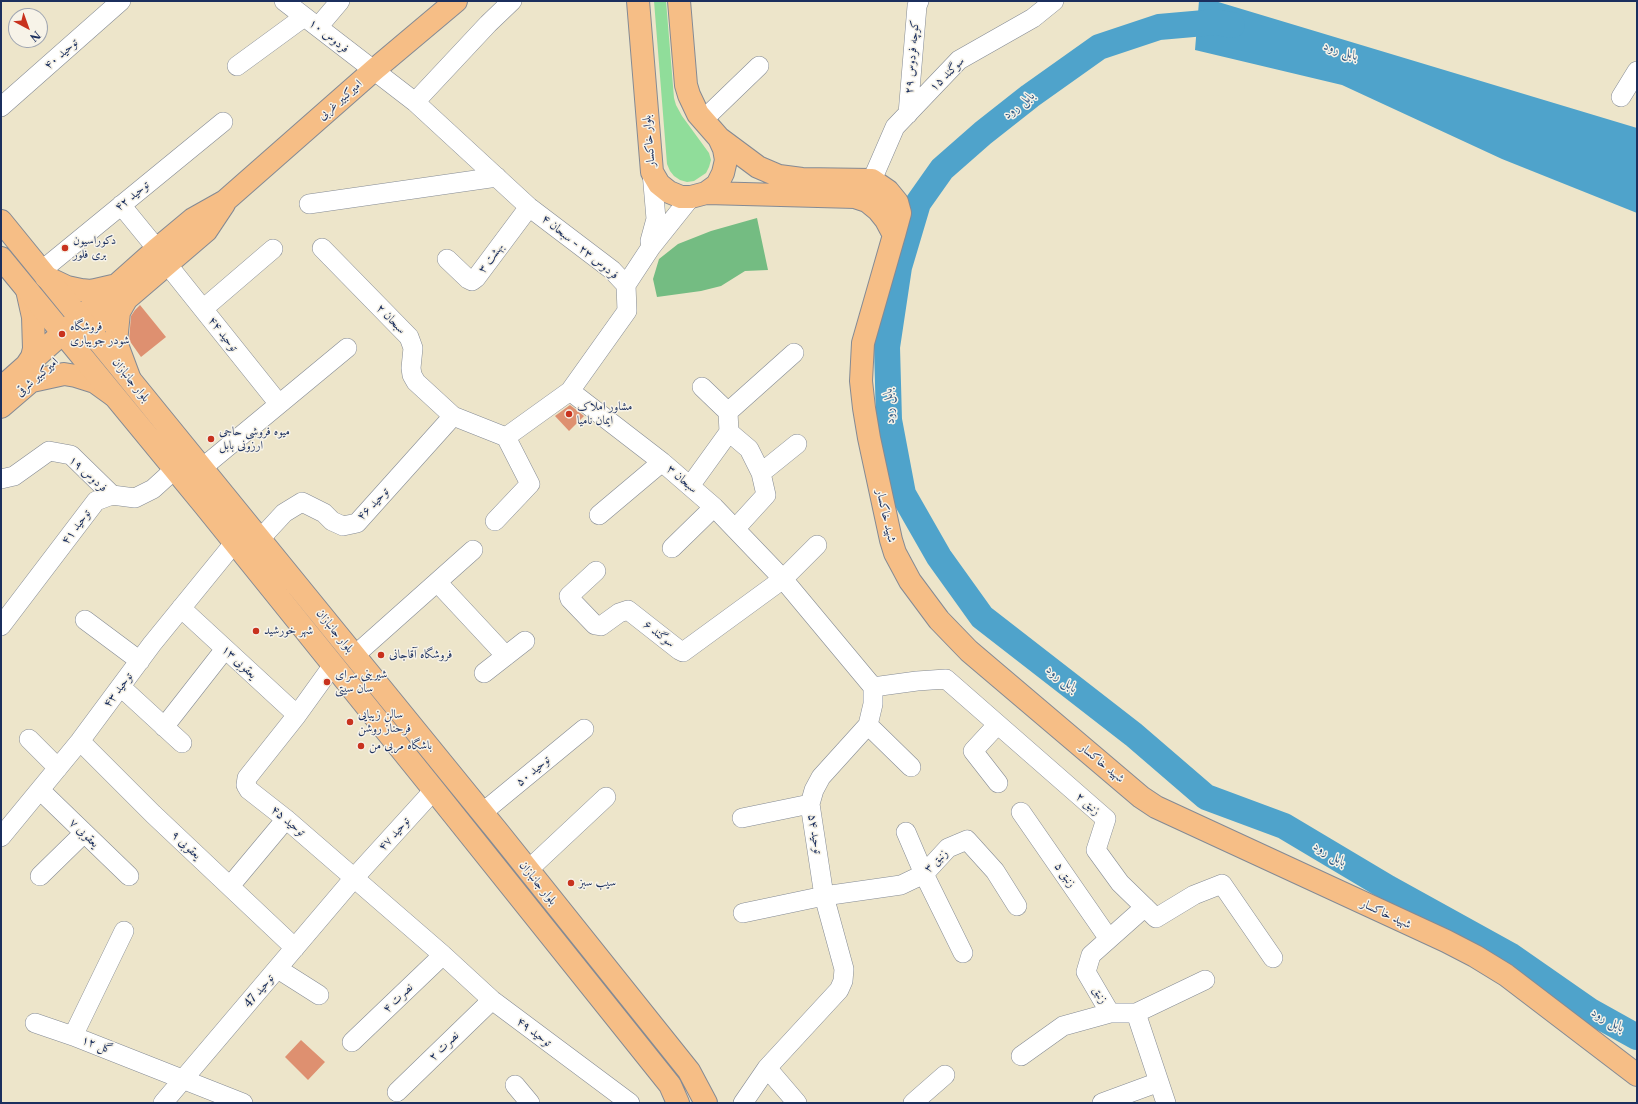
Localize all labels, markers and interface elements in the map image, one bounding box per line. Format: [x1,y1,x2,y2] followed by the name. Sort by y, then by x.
[8,8,48,48] north arrow
[306,16,352,56] street label: فردوس ۱۰
[902,19,922,95] street label: کوچه فردوس ۲۹
[27,28,43,45] text: N
[41,35,81,73] street label: توحید ۴۰
[1321,38,1361,64] water label: بابل رود
[927,54,967,94] street label: سوگند ۱۵
[315,77,365,123] street label: امیرکبیر غربی
[1000,88,1038,122] water label: بابل رود
[640,114,658,168] street label: بلوار خاکسار
[112,178,152,214] street label: توحید ۴۲
[539,212,621,282] street label: فردوس ۲۳ - سبحان ۴
[73,234,116,262] place label: دکوراسیون بری فلور
[475,240,507,276] street label: بهشت ۳
[60,243,70,253] marker: دکوراسیون بری فلور
[373,301,409,337] street label: سبحان ۲
[205,314,241,354] street label: توحید ۴۴
[70,320,130,348] place label: فروشگاه شودر جویباری
[57,329,67,339] marker: فروشگاه شودر جویباری
[13,354,61,400] street label: امیرکبیر شرقی
[109,355,153,405] street label: بلوار جانبازان
[880,387,898,425] water label: بابل رود
[577,400,633,428] place label: مشاور املاک ایمان نامیا
[564,409,574,419] marker: مشاور املاک ایمان نامیا
[219,425,290,453] place label: میوه فروشی حاجی ارزونی بابل
[206,434,216,444] marker: میوه فروشی حاجی ارزونی بابل
[66,453,110,495] street label: فردوس ۱۹
[664,462,700,496] street label: سبحان ۳
[354,485,392,523] street label: توحید ۴۶
[873,488,899,544] street label: شهید خاکسار
[58,507,94,547] street label: توحید ۴۱
[313,606,357,656] street label: بلوار جانبازان
[640,617,678,651] street label: سوگند ۶
[264,624,313,638] place label: شهر خورشید
[251,626,261,636] marker: شهر خورشید
[219,642,259,682] street label: یعقوبی ۱۳
[389,648,452,662] place label: فروشگاه آقاجانی
[376,650,386,660] marker: فروشگاه آقاجانی
[1043,662,1081,696] water label: بابل رود
[335,668,387,696] place label: شیرینی سرای سان سیتی
[100,670,136,710] street label: توحید ۴۳
[322,677,332,687] marker: شیرینی سرای سان سیتی
[358,708,411,736] place label: سالن زیبایی فرحناز روشن
[345,717,355,727] marker: سالن زیبایی فرحناز روشن
[369,739,432,753] place label: باشگاه مربی من
[1077,740,1127,786] street label: شهید خاکسار
[356,741,366,751] marker: باشگاه مربی من
[513,753,553,789] street label: توحید ۵۰
[1073,790,1103,818] street label: زنبق ۲
[268,803,308,839] street label: توحید ۴۵
[805,813,825,855] street label: توحید ۵۴
[375,814,413,854] street label: توحید ۴۷
[66,816,102,850] street label: یعقوبی ۷
[168,828,204,862] street label: یعقوبی ۹
[1311,838,1349,870] water label: بابل رود
[921,846,951,876] street label: زنبق ۳
[516,858,560,908] street label: بلوار جانبازان
[1051,860,1079,890] street label: زنبق ۵
[579,876,616,890] place label: سیب سبز
[566,878,576,888] marker: سیب سبز
[1359,896,1413,932] street label: شهید خاکسار
[241,971,277,1011] street label: توحید 47
[380,980,416,1016] street label: نصرت ۴
[1089,984,1111,1006] street label: زنبق
[1588,1004,1628,1036] water label: بابل رود
[514,1014,554,1050] street label: توحید ۴۹
[426,1028,462,1064] street label: نصرت ۲
[80,1033,114,1057] street label: گل ۱۲

